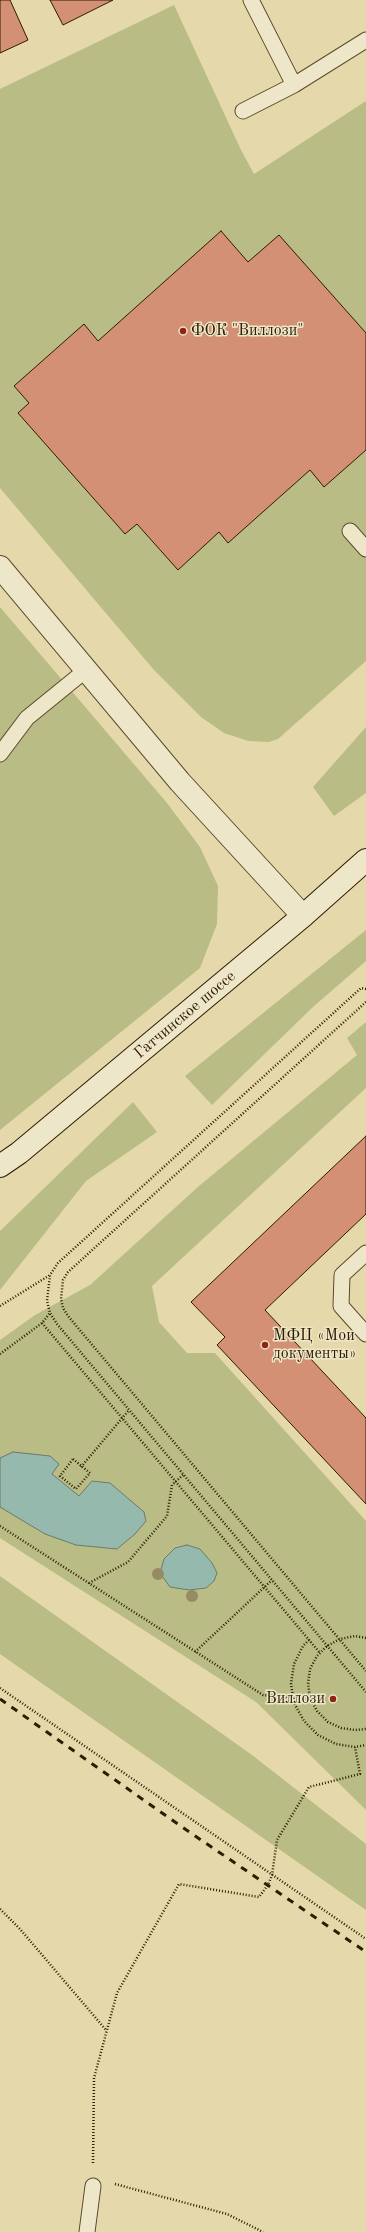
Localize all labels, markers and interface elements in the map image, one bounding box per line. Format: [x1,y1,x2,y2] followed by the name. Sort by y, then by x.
[191,321,304,341] place label: ФОК "Виллози"
[178,326,188,336] marker: ФОК "Виллози"
[130,967,240,1063] street label: Гатчинское шоссе
[273,1326,356,1364] place label: МФЦ «Мои документы»
[260,1340,270,1350] marker: МФЦ «Мои документы»
[266,1689,325,1709] place label: Виллози
[328,1694,338,1704] marker: Виллози

